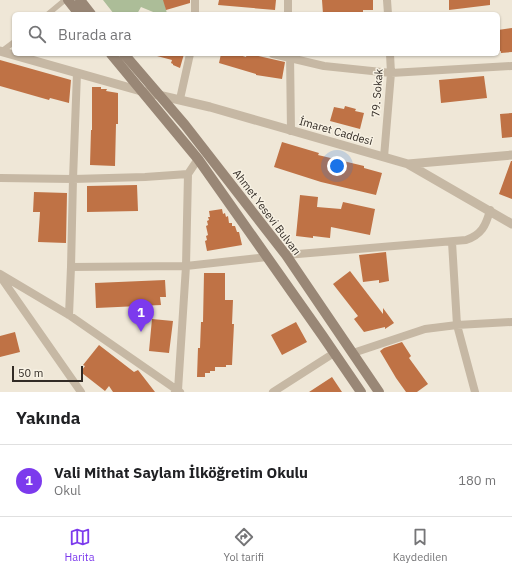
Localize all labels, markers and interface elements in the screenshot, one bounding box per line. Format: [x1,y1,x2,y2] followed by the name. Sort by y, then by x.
[12,12,500,56] search box
[26,23,48,45] icon: search
[58,25,132,44] text: Burada ara
[368,68,386,118] street label: 79. Sokak
[298,114,374,148] street label: İmaret Caddesi
[327,156,347,176] your location
[230,166,304,258] street label: Ahmet Yesevi Bulvarı
[128,299,154,332] pin: 1
[12,364,83,383] scale bar
[18,366,43,380] text: 50 m
[16,407,80,429] text: Yakında
[54,463,308,482] text: Vali Mithat Saylam İlköğretim Okulu
[25,472,33,489] text: 1
[458,472,496,489] text: 180 m
[54,482,81,499] text: Okul
[64,526,95,564] tab: Harita
[223,526,264,564] tab: Yol tarifi
[393,526,448,564] tab: Kaydedilen

